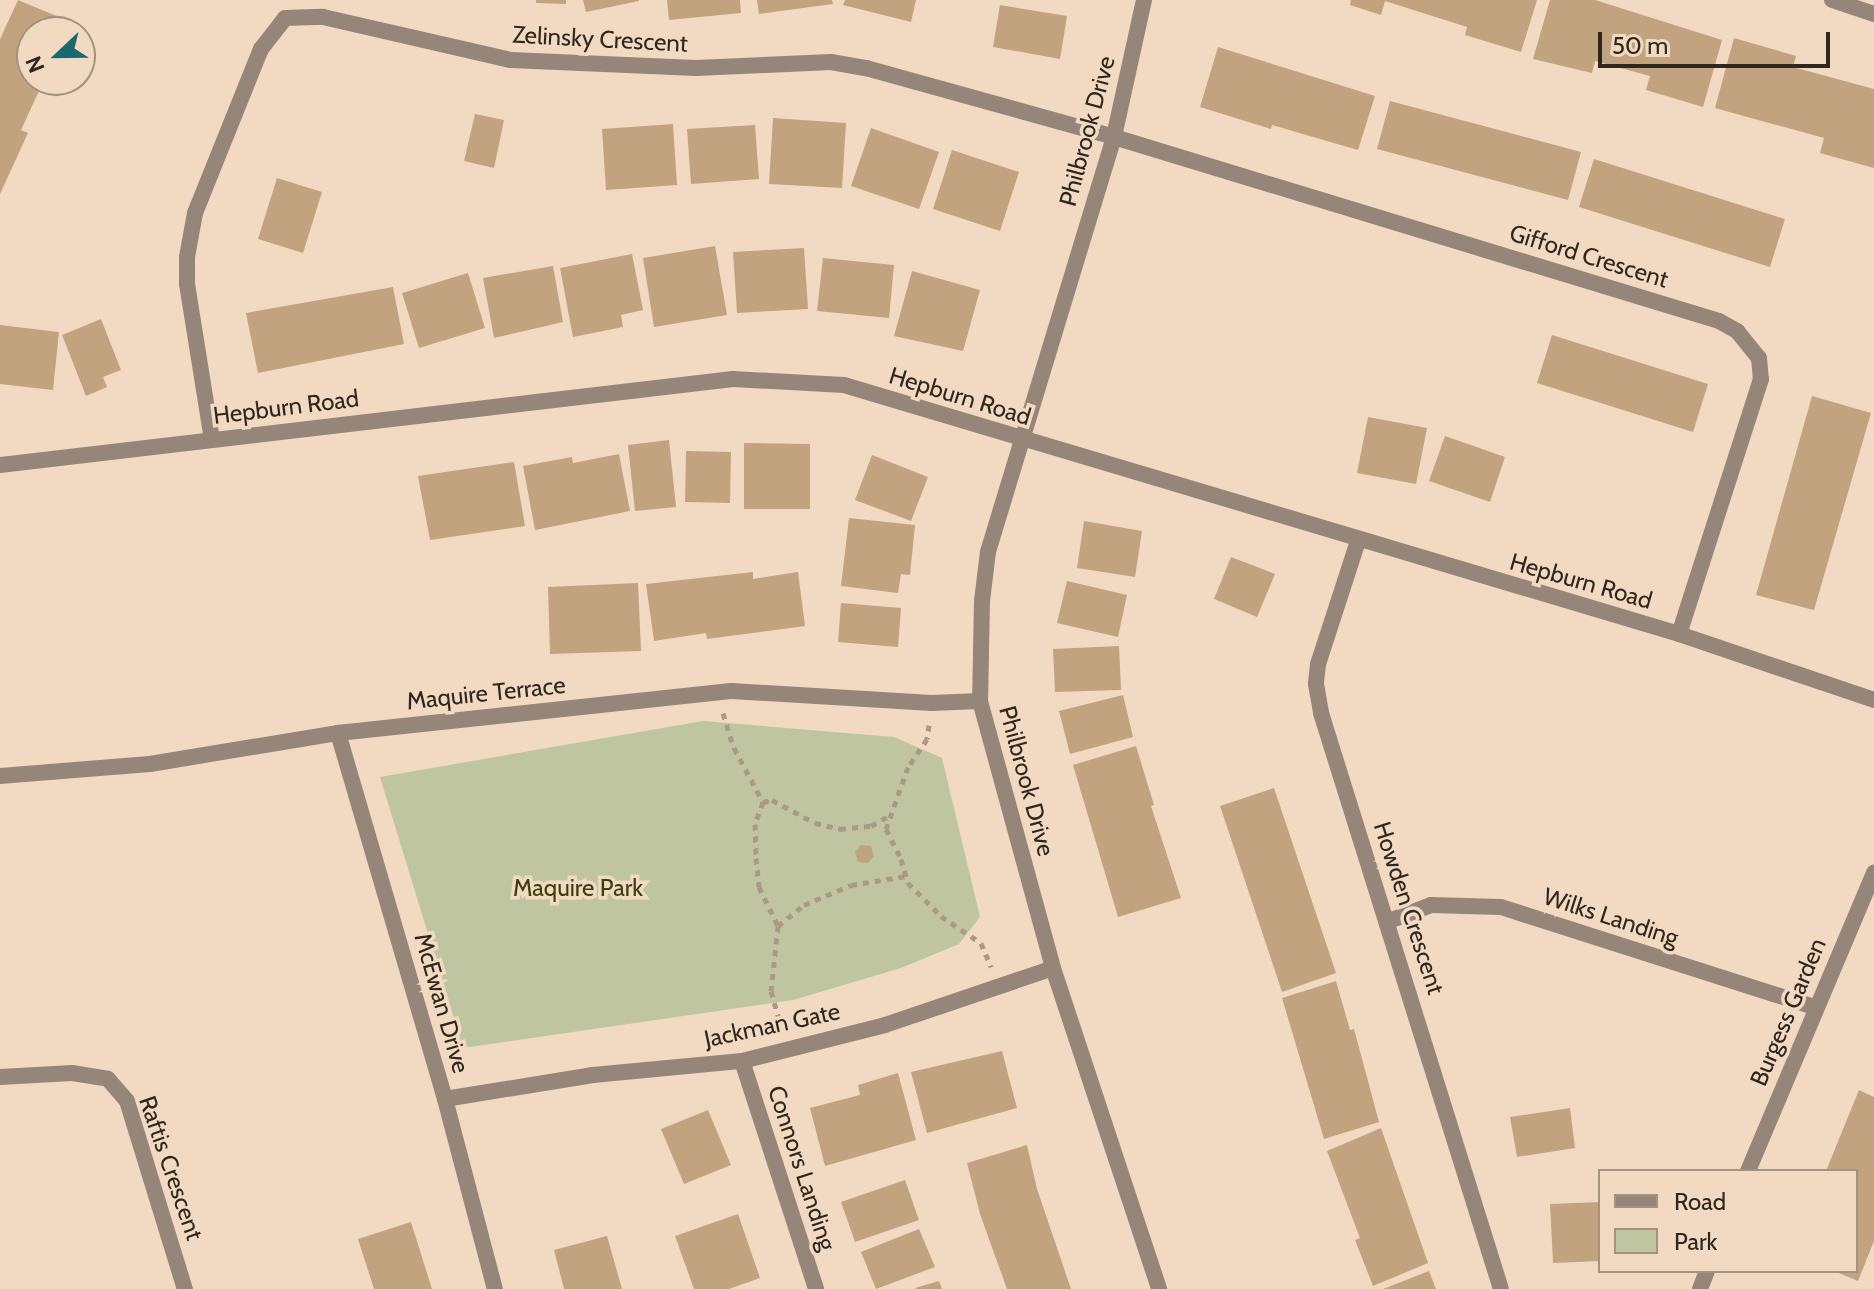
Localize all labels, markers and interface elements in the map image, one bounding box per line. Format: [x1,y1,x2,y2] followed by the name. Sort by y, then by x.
[16,16,96,96] north arrow
[1602,16,1834,66] scale bar
[512,20,688,58] street label: Zelinsky Crescent
[1612,31,1668,60] text: 50 m
[20,52,51,77] text: N
[1053,53,1121,209] street label: Philbrook Drive
[1506,218,1672,294] street label: Gifford Crescent
[886,361,1034,431] street label: Hepburn Road
[211,384,361,430] street label: Hepburn Road
[1507,547,1655,615] street label: Hepburn Road
[405,670,567,716] street label: Maquire Terrace
[993,703,1061,859] street label: Philbrook Drive
[1368,818,1450,998] street label: Howden Crescent
[513,874,643,902] park label: Maquire Park
[1540,882,1682,952] street label: Wilks Landing
[408,930,476,1076] street label: McEwan Drive
[1744,934,1832,1090] street label: Burgess Garden
[701,997,843,1053] street label: Jackman Gate
[762,1082,842,1254] street label: Connors Landing
[133,1092,209,1244] street label: Raftis Crescent
[1598,1169,1858,1273] legend
[1674,1187,1726,1216] text: Road
[1674,1227,1717,1256] text: Park

